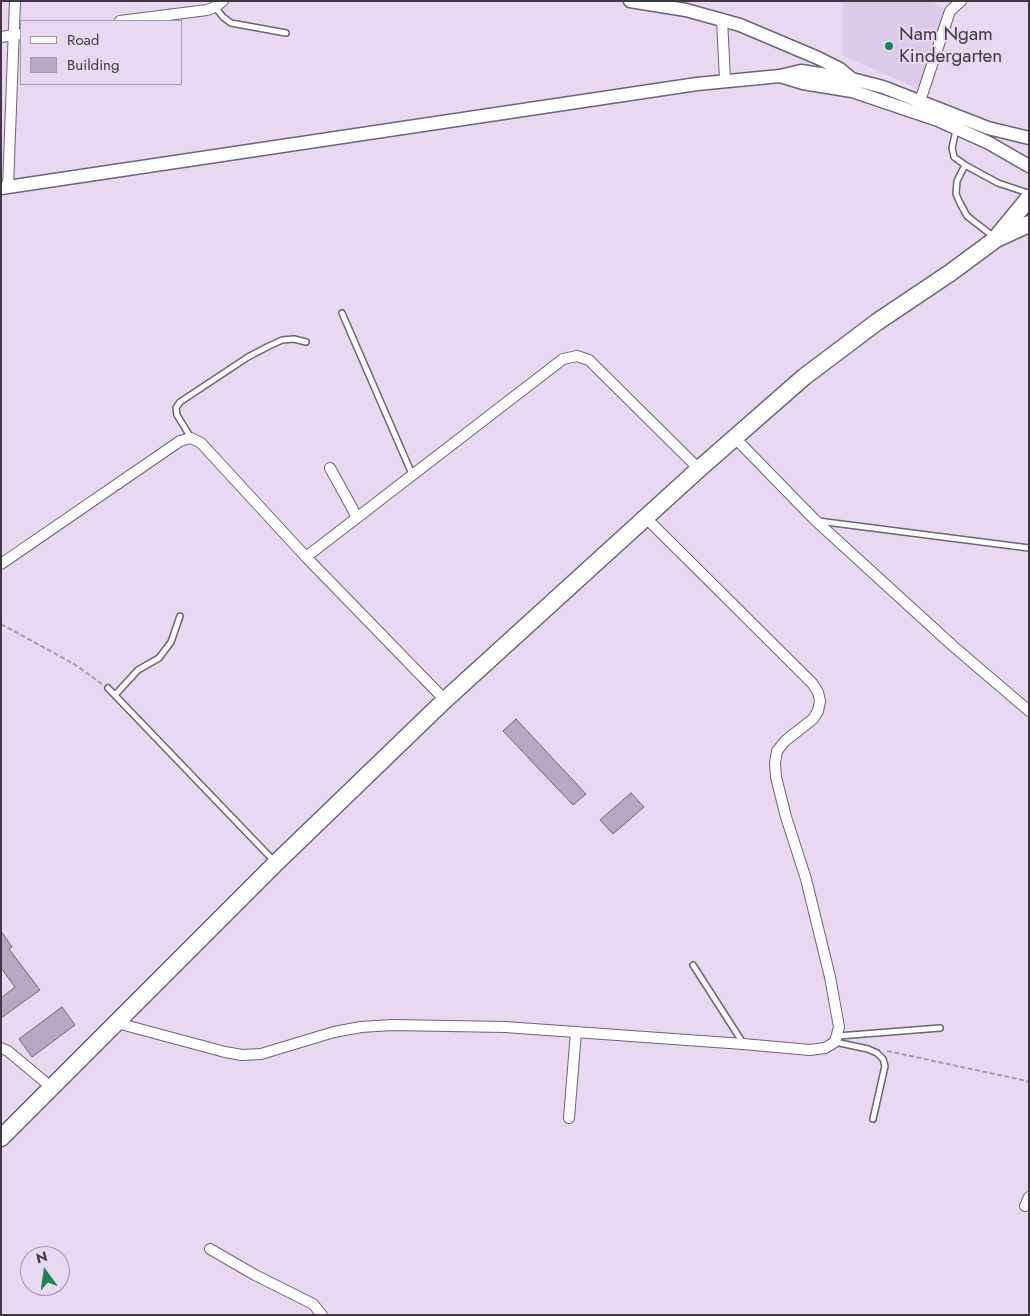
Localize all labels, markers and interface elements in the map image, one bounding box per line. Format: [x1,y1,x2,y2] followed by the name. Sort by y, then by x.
[20,20,182,85] legend
[899,24,1002,68] place label: Nam Ngam Kindergarten
[67,29,99,51] text: Road
[883,40,895,52] marker: Nam Ngam Kindergarten
[67,54,119,76] text: Building
[20,1246,70,1296] north arrow
[34,1246,49,1268] text: N

